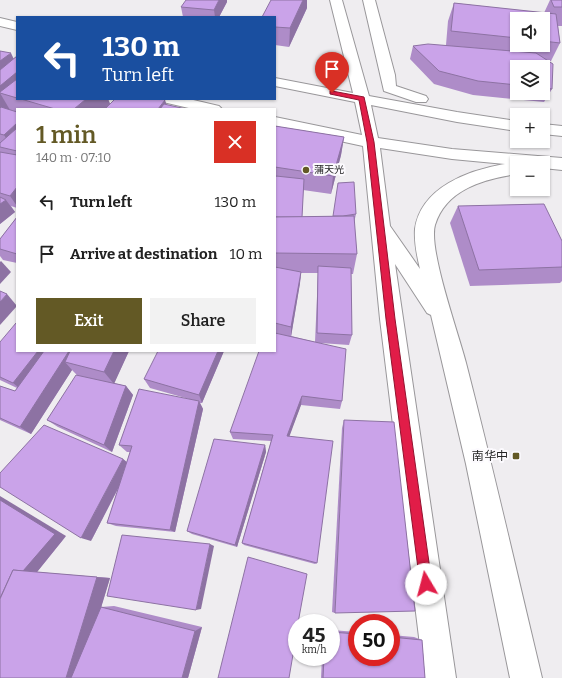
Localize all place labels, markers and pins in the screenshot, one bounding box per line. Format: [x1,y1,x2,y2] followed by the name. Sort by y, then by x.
[315,52,349,93] pin
[314,164,344,176] place label: 蒲天光
[301,165,311,175] marker: 蒲天光
[472,449,508,463] place label: 南华中
[511,451,521,461] marker: 南华中

